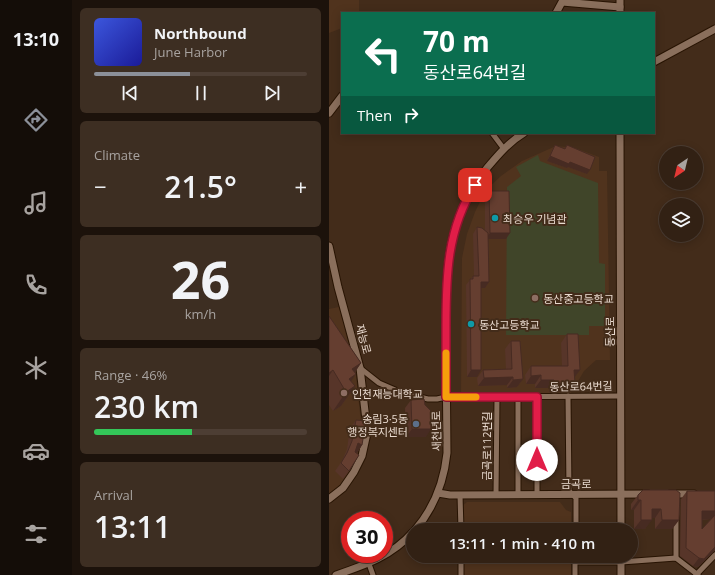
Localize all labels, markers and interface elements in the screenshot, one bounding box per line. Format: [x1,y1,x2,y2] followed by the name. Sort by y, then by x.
[423,22,490,60] text: 70 m
[154,23,247,43] text: Northbound
[13,27,59,51] text: 13:10
[357,28,409,80] icon: left
[154,43,227,61] text: June Harbor
[423,60,526,84] text: 동산로64번길
[119,82,141,104] icon: previous
[190,82,212,104] icon: pause
[261,82,283,104] icon: next
[400,104,422,126] icon: right
[357,105,392,125] text: Then
[22,106,50,134] icon: directions
[94,146,140,164] text: Climate
[659,146,703,190] north arrow
[659,146,703,242] map controls
[164,166,237,207] text: 21.5°
[458,168,492,202] pin
[94,171,107,201] text: −
[294,171,307,201] text: +
[464,174,486,196] icon: arrive
[22,189,50,217] icon: music
[659,198,703,242] button: layers
[503,211,567,226] place label: 최승우 기념관
[490,213,500,223] marker: 최승우 기념관
[171,243,230,314] text: 26
[22,271,50,299] icon: phone
[543,291,614,306] place label: 동산중고등학교
[530,293,540,303] marker: 동산중고등학교
[185,305,216,323] text: km/h
[479,317,540,332] place label: 동산고등학교
[602,317,617,347] street label: 동산로
[466,319,476,329] marker: 동산고등학교
[353,322,375,356] street label: 재능로
[22,354,50,382] icon: climate
[94,366,167,384] text: Range · 46%
[549,378,613,394] street label: 동산로64번길
[94,386,199,427] text: 230 km
[352,386,423,401] place label: 인천재능대학교
[339,388,349,398] marker: 인천재능대학교
[347,411,408,439] place label: 송림3·5동 행정복지센터
[428,411,444,451] street label: 새천년로
[479,411,494,481] street label: 금곡로112번길
[411,419,421,429] marker: 송림3·5동 행정복지센터
[22,437,50,465] icon: car
[516,439,558,481] position arrow
[561,476,591,491] street label: 금곡로
[94,486,133,504] text: Arrival
[94,506,171,547] text: 13:11
[341,511,393,563] speed limit sign: 30
[22,520,50,548] icon: filters
[449,533,595,553] text: 13:11 · 1 min · 410 m

